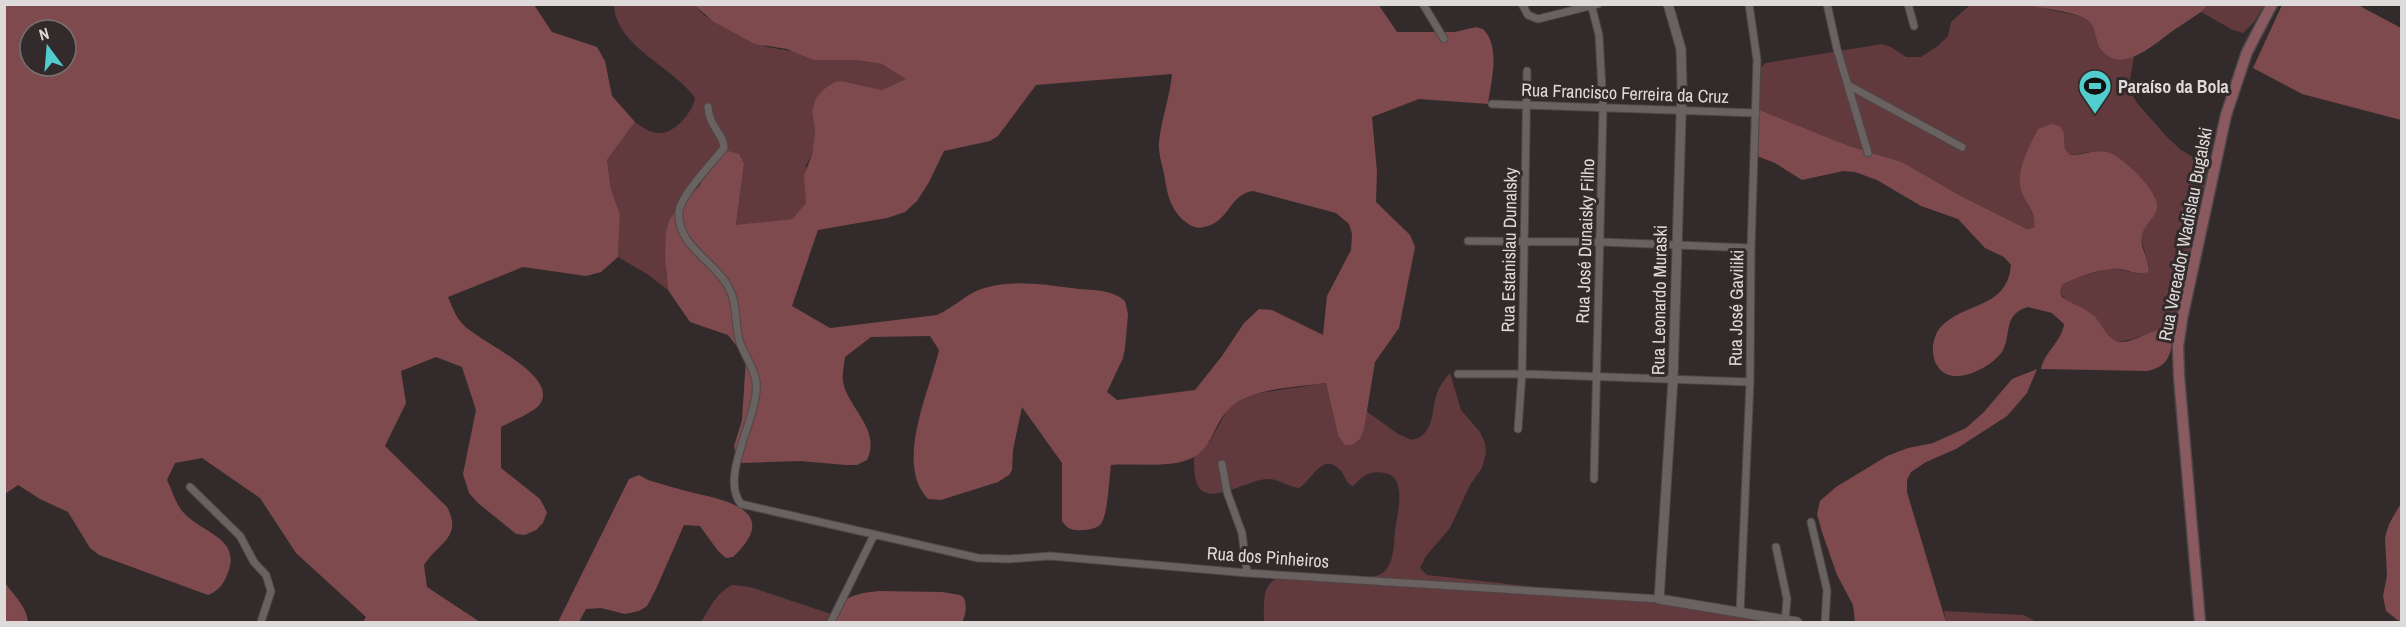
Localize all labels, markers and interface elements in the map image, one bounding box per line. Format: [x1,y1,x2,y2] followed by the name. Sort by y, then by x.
[18,18,78,78] north arrow
[36,22,51,45] text: N
[2077,68,2113,115] sports icon: Paraíso da Bola
[2118,74,2230,99] place label: Paraíso da Bola
[1521,77,1729,109] street label: Rua Francisco Ferreira da Cruz
[2152,125,2218,343] street label: Rua Vereador Wadislau Bugalski
[1570,158,1600,324] street label: Rua José Dunaisky Filho
[1495,167,1523,333] street label: Rua Estanislau Dunalsky
[1645,225,1673,375] street label: Rua Leonardo Muraski
[1722,250,1750,366] street label: Rua José Gaviliki
[1206,540,1330,574] street label: Rua dos Pinheiros

